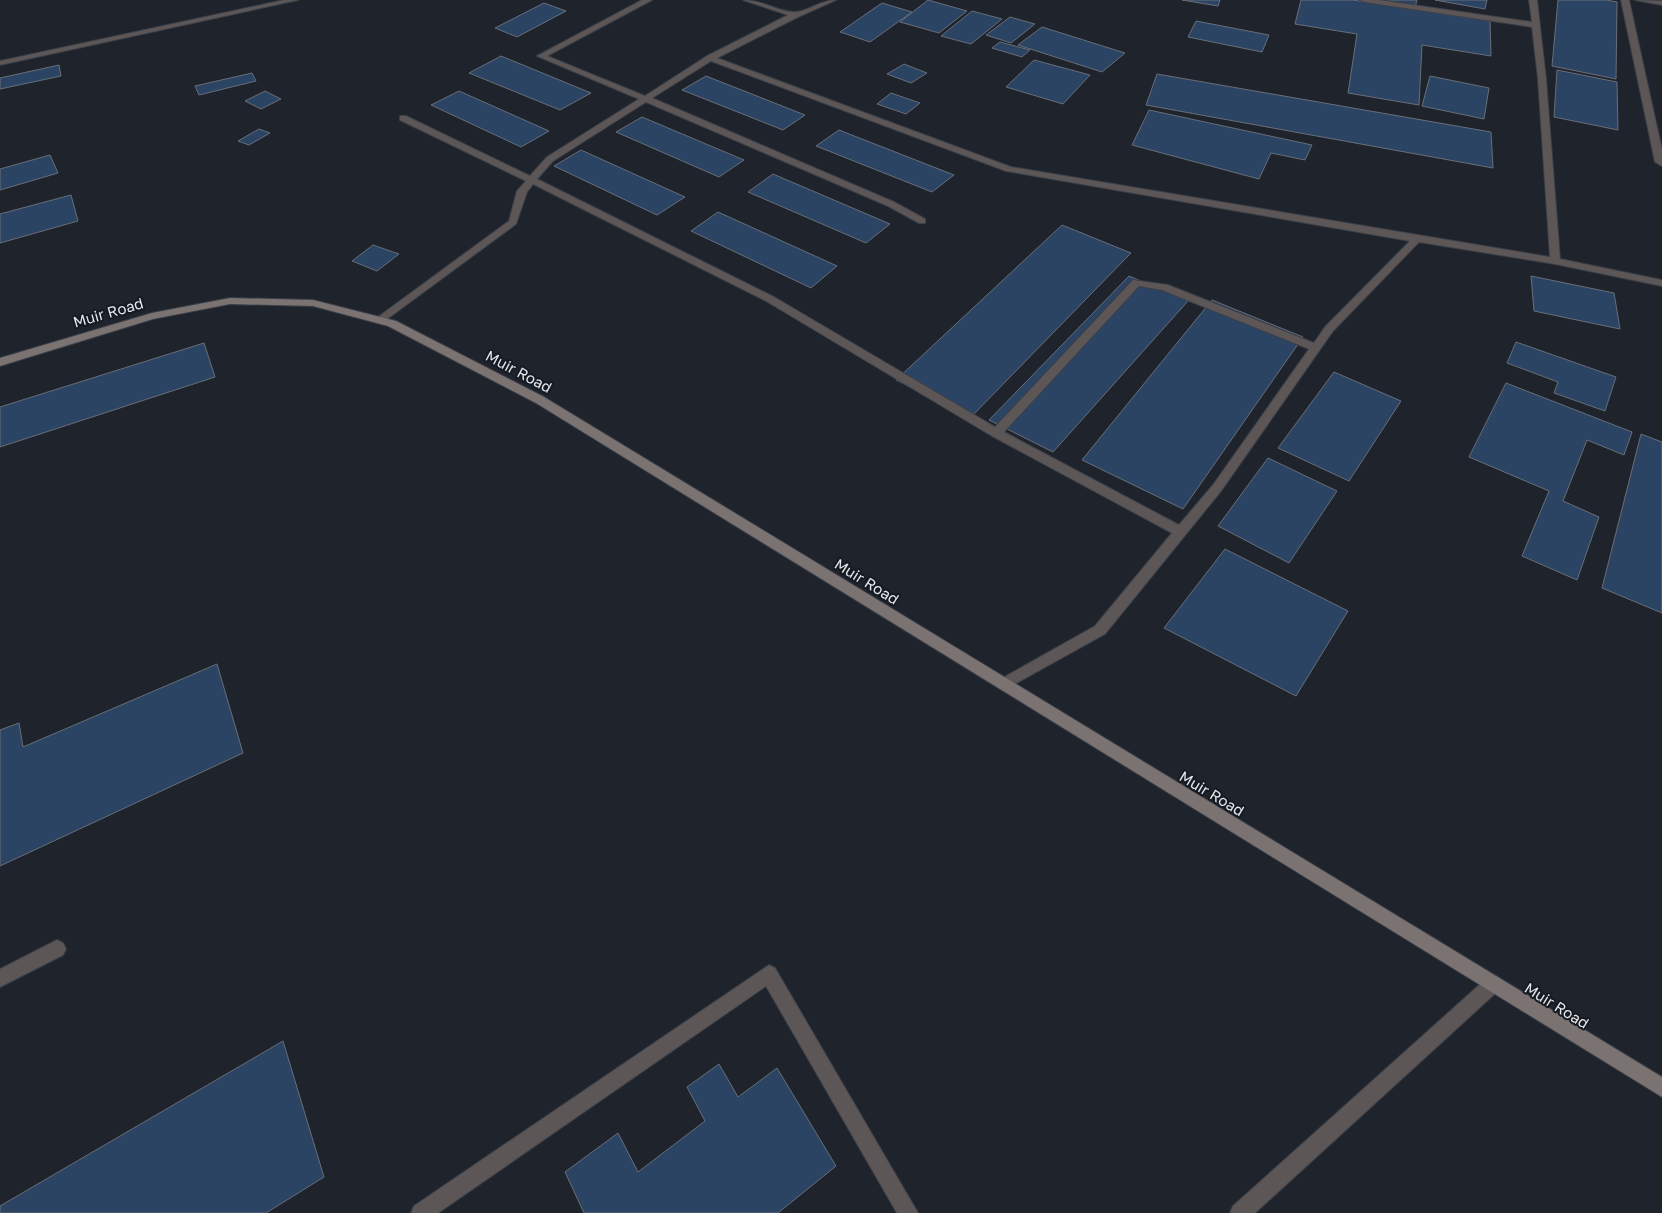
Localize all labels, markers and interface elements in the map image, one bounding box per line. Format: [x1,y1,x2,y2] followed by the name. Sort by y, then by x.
[71,293,145,331] street label: Muir Road
[483,346,555,396] street label: Muir Road
[832,554,902,608] street label: Muir Road
[1176,767,1248,819] street label: Muir Road
[1522,978,1592,1032] street label: Muir Road

